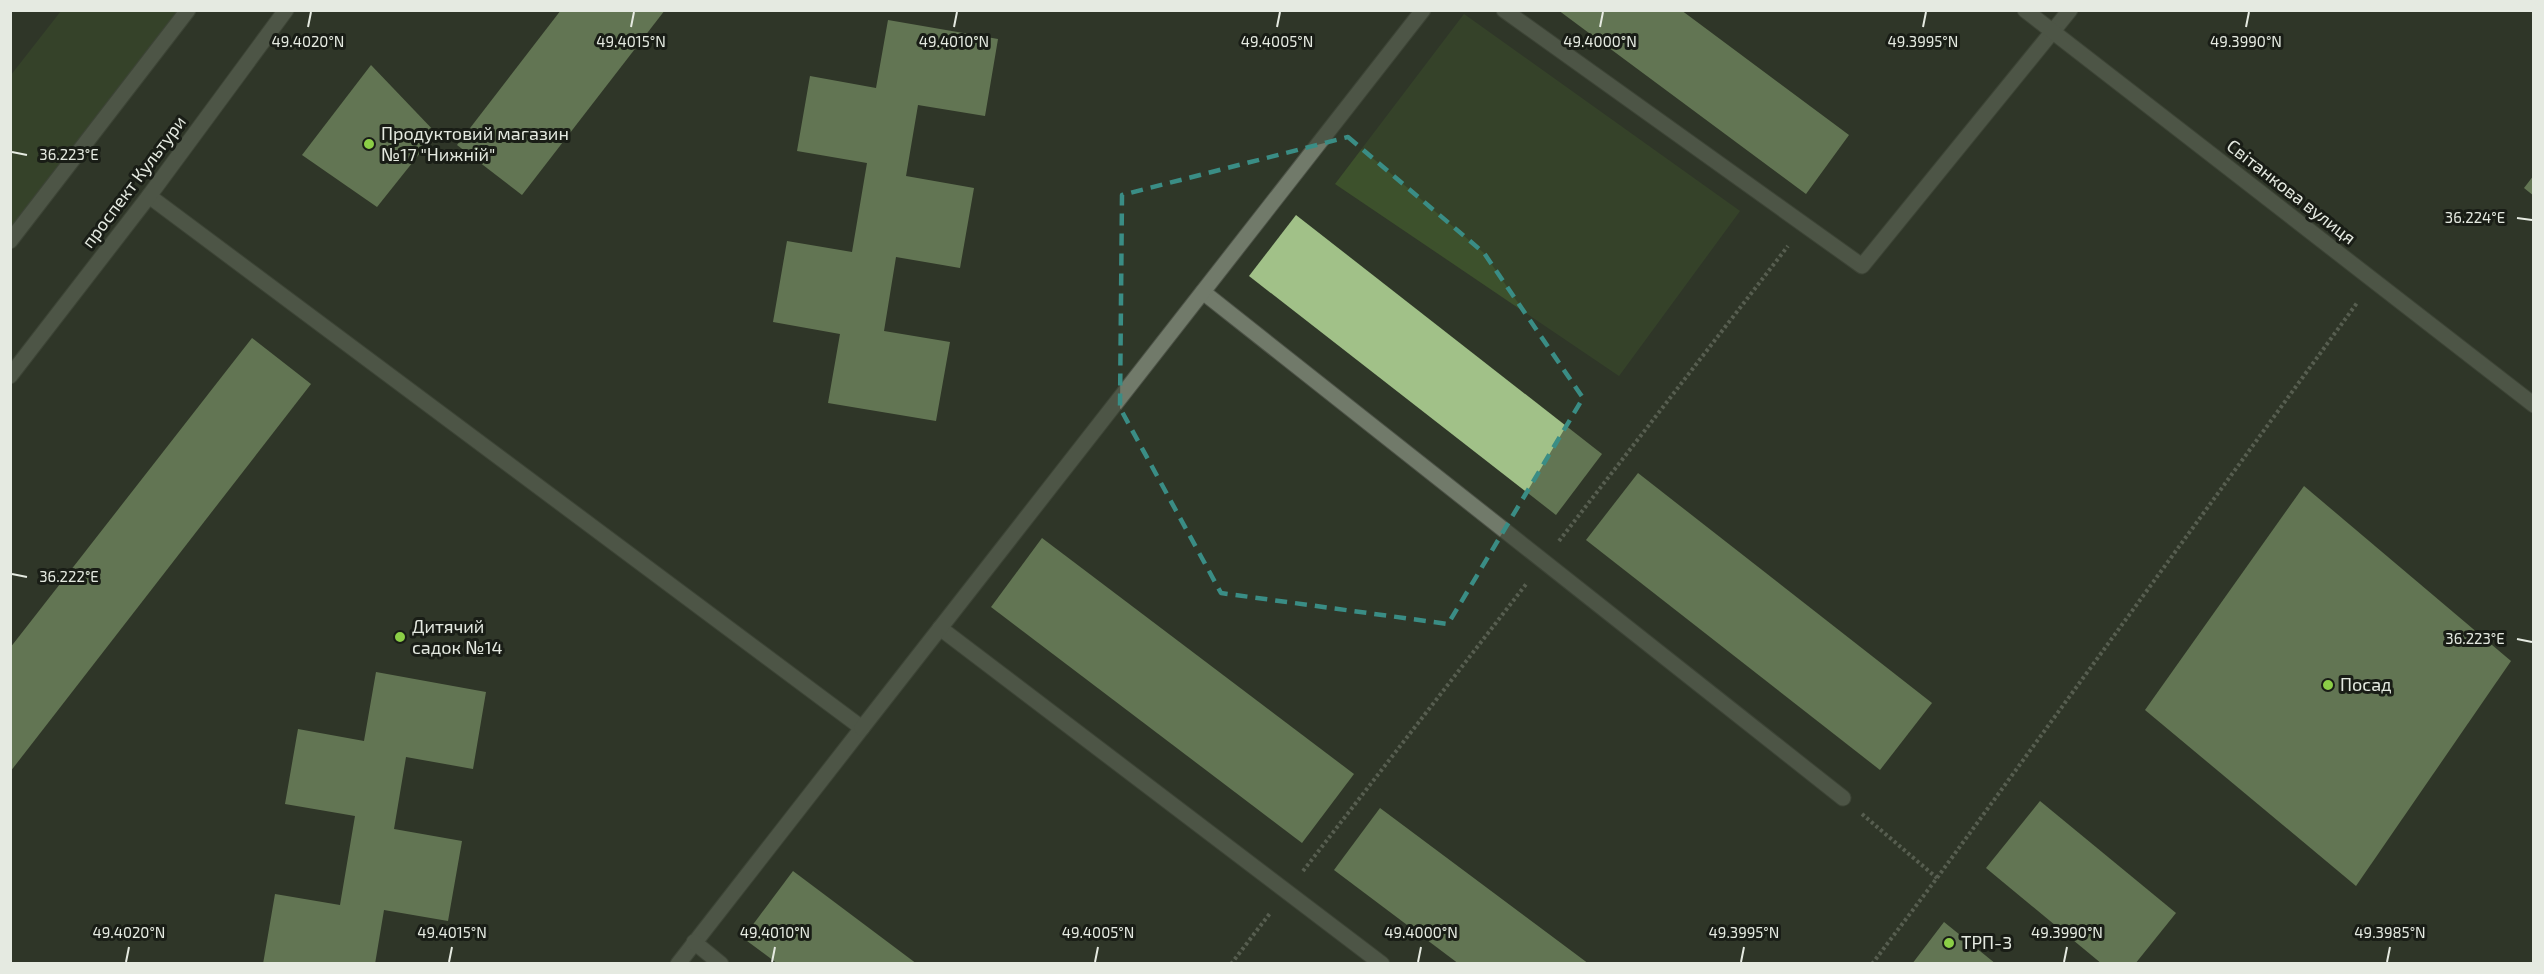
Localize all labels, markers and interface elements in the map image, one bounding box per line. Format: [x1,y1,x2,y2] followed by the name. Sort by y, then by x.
[272,32,344,50] text: 49.4020°N
[596,32,666,50] text: 49.4015°N
[919,32,989,50] text: 49.4010°N
[1241,32,1313,50] text: 49.4005°N
[1563,32,1637,50] text: 49.4000°N
[1888,32,1958,50] text: 49.3995°N
[2210,32,2282,50] text: 49.3990°N
[76,111,190,252] street label: проспект Культури
[381,122,569,165] place label: Продуктовий магазин №17 "Нижній"
[2223,134,2361,248] street label: Світанкова вулиця
[362,137,376,151] marker: Продуктовий магазин №17 "Нижній"
[39,145,99,163] text: 36.223°E
[2445,208,2505,226] text: 36.224°E
[39,567,99,585] text: 36.222°E
[412,615,503,658] place label: Дитячий садок №14
[2445,629,2505,647] text: 36.223°E
[393,630,407,644] marker: Дитячий садок №14
[2340,673,2392,695] place label: Посад
[2321,678,2335,692] marker: Посад
[93,923,165,941] text: 49.4020°N
[417,923,487,941] text: 49.4015°N
[740,923,810,941] text: 49.4010°N
[1062,923,1134,941] text: 49.4005°N
[1384,923,1458,941] text: 49.4000°N
[1709,923,1779,941] text: 49.3995°N
[2031,923,2103,941] text: 49.3990°N
[2354,923,2426,941] text: 49.3985°N
[1961,931,2012,953] place label: ТРП-3
[1942,936,1956,950] marker: ТРП-3

